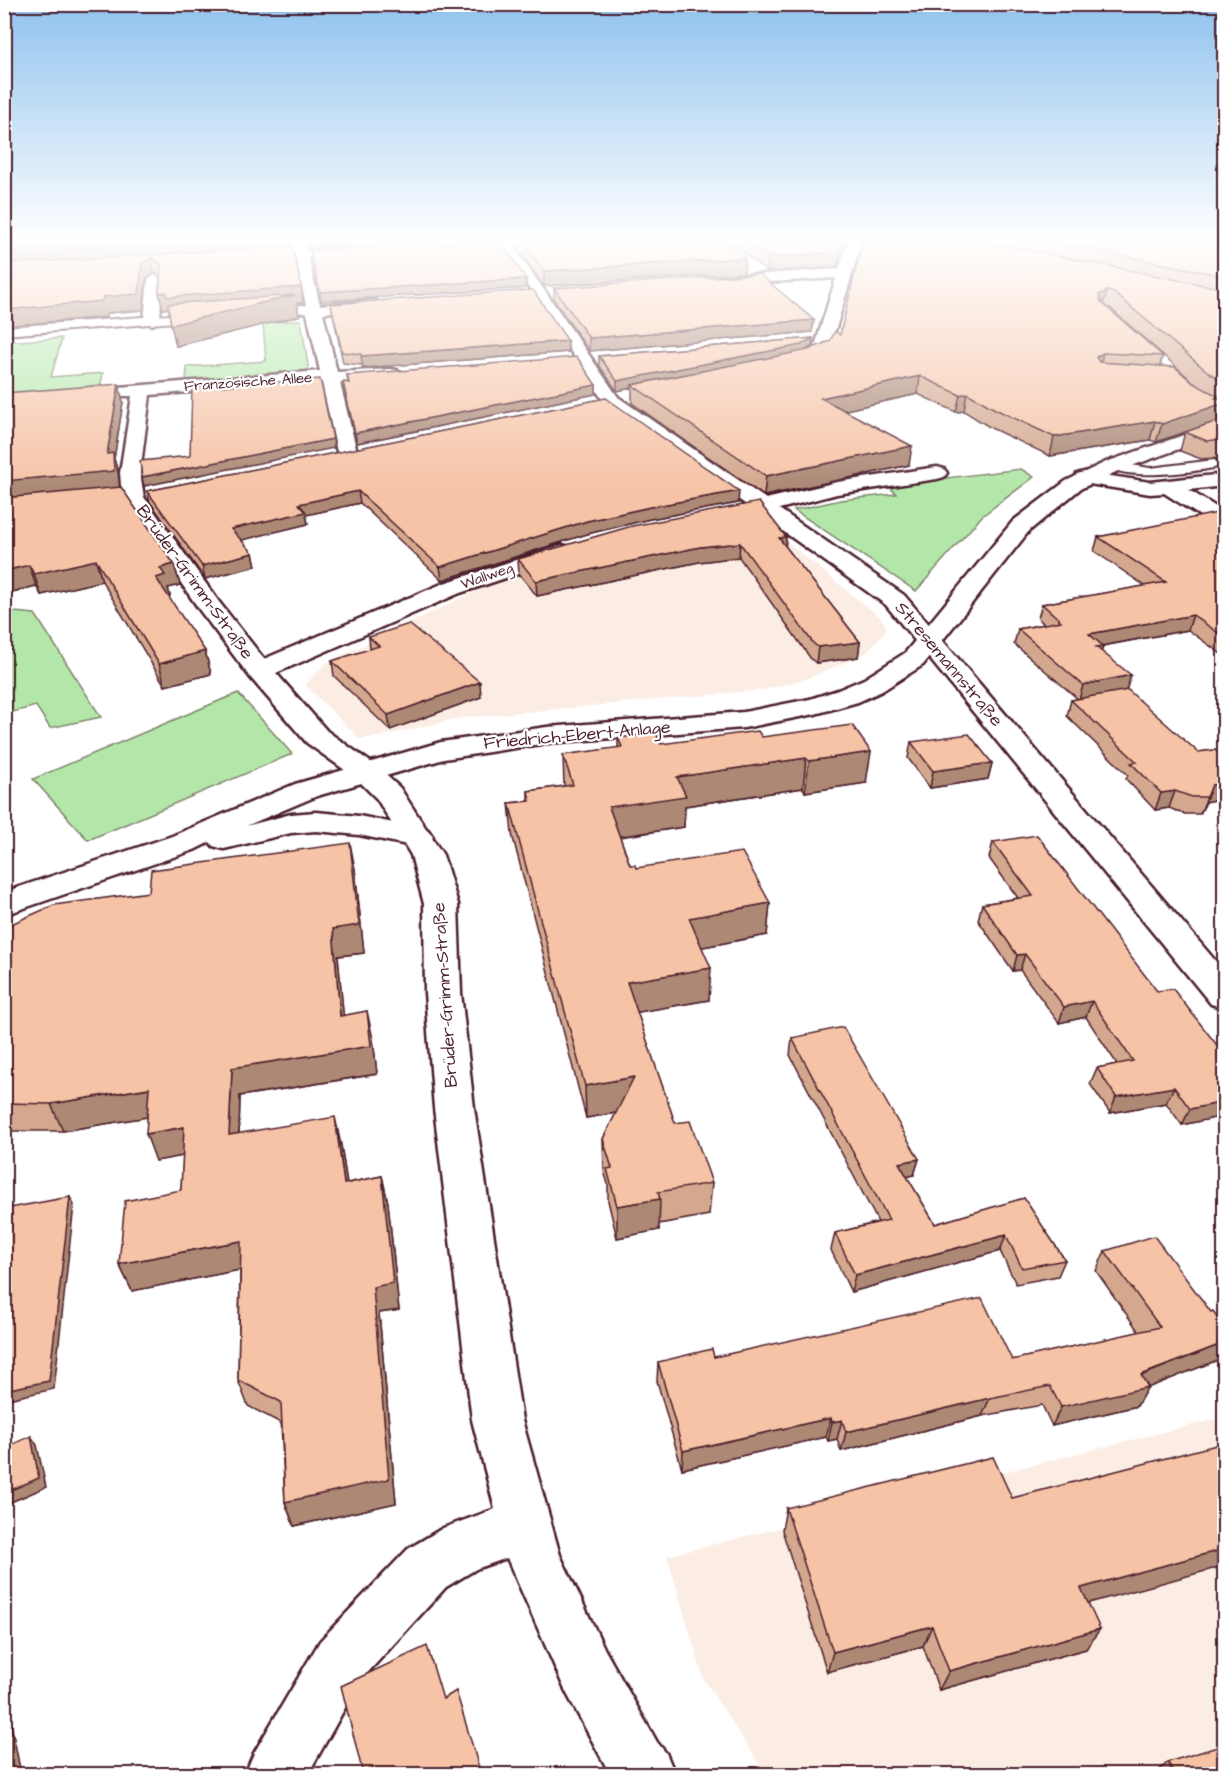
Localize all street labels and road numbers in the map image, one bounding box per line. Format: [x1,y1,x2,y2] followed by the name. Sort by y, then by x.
[183,367,313,397] street label: Französische Allee
[130,500,260,665] street label: Brüder-Grimm-Straße
[458,557,517,596] street label: Wallweg
[889,596,1009,732] street label: Stresemannstraße
[483,714,672,757] street label: Friedrich-Ebert-Anlage
[426,901,464,1088] street label: Brüder-Grimm-Straße

